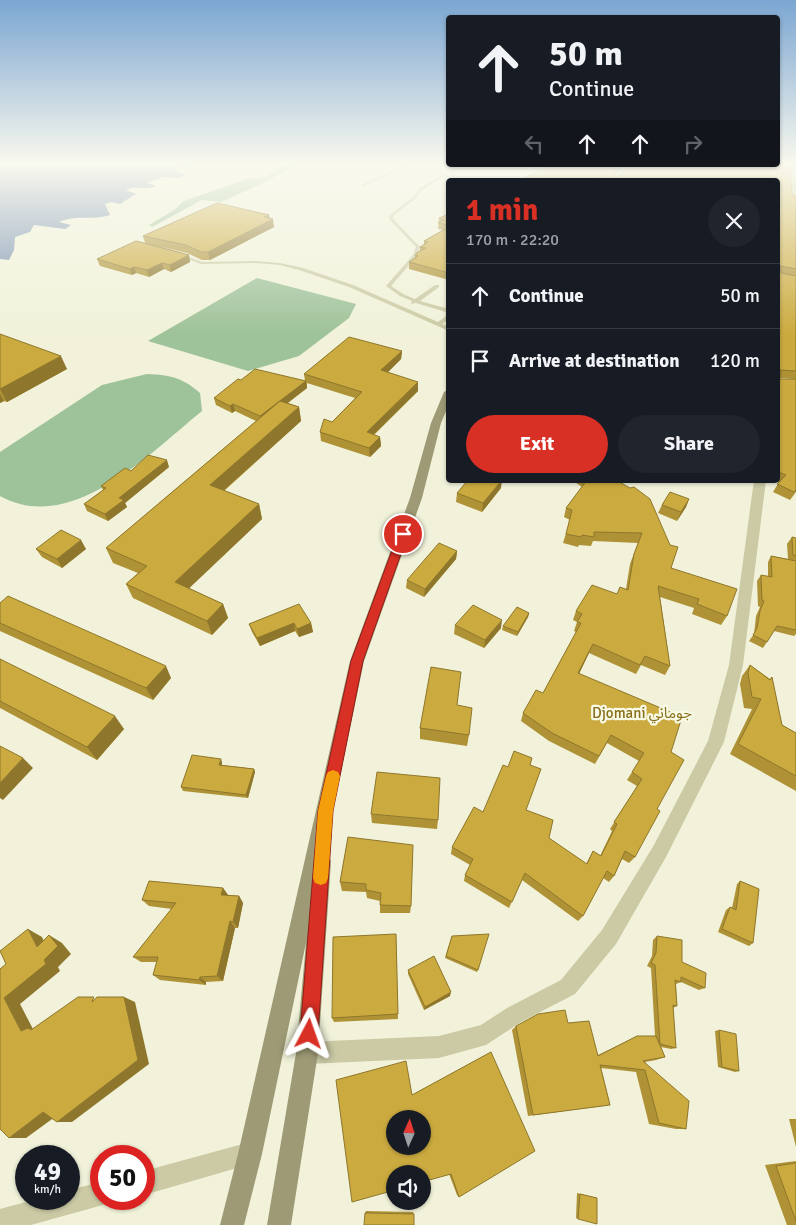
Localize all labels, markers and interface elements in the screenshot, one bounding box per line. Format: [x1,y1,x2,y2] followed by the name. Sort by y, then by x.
[549,32,623,75] text: 50 m
[466,35,531,100] icon: ahead
[549,75,634,102] text: Continue
[520,130,548,158] icon: left
[573,130,601,158] icon: ahead
[626,130,654,158] icon: ahead
[679,130,707,158] icon: right
[466,192,538,229] text: 1 min
[708,195,760,247] button: close
[466,230,559,250] text: 170 m · 22:20
[466,282,494,310] icon: ahead
[509,284,584,308] text: Continue
[720,284,760,308] text: 50 m
[466,347,494,375] icon: arrive
[509,349,680,373] text: Arrive at destination
[710,349,760,373] text: 120 m
[466,415,608,473] button: Exit
[618,415,760,473] button: Share
[382,513,424,555] pin
[389,520,417,548] icon: arrive
[592,704,692,724] district label: Djomani جوماني
[282,1007,334,1059] position arrow
[386,1110,431,1155] north arrow
[386,1110,431,1210] map controls
[90,1145,155,1210] speed limit sign: 50
[34,1156,61,1187] text: 49
[386,1165,431,1210] button: sound
[34,1182,61,1197] text: km/h

